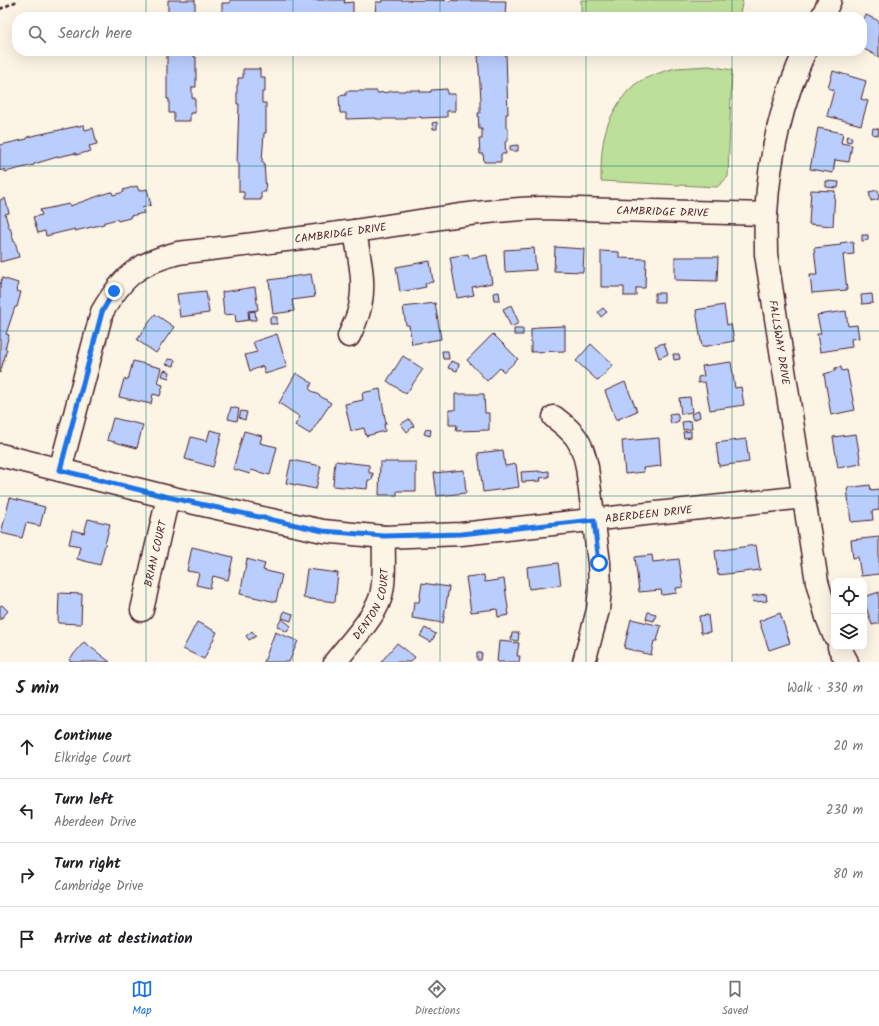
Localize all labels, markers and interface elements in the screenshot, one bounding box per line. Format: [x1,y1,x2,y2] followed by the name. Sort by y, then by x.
[12,12,867,56] search box
[58,22,132,46] text: Search here
[26,23,48,45] icon: search
[616,202,710,222] street label: CAMBRIDGE DRIVE
[293,218,388,249] street label: CAMBRIDGE DRIVE
[105,282,123,300] route end
[763,299,794,387] street label: FALLSWAY DRIVE
[604,501,694,528] street label: ABERDEEN DRIVE
[140,518,173,589] street label: BRIAN COURT
[590,554,608,572] route start
[349,567,394,644] street label: DENTON COURT
[831,578,867,650] map controls
[831,578,867,614] button: locate
[831,614,867,650] button: layers
[16,675,59,702] text: 5 min
[787,678,863,699] text: Walk · 330 m
[54,724,112,748] text: Continue
[16,736,38,758] icon: ahead
[833,736,863,757] text: 20 m
[54,748,131,769] text: Elkridge Court
[54,788,114,812] text: Turn left
[16,800,38,822] icon: left
[826,800,863,821] text: 230 m
[54,812,136,833] text: Aberdeen Drive
[54,852,121,876] text: Turn right
[16,864,38,886] icon: right
[833,864,863,885] text: 80 m
[54,876,143,897] text: Cambridge Drive
[54,927,193,951] text: Arrive at destination
[16,928,38,950] icon: arrive
[131,978,153,1020] tab: Map
[415,978,460,1020] tab: Directions
[722,978,748,1020] tab: Saved

